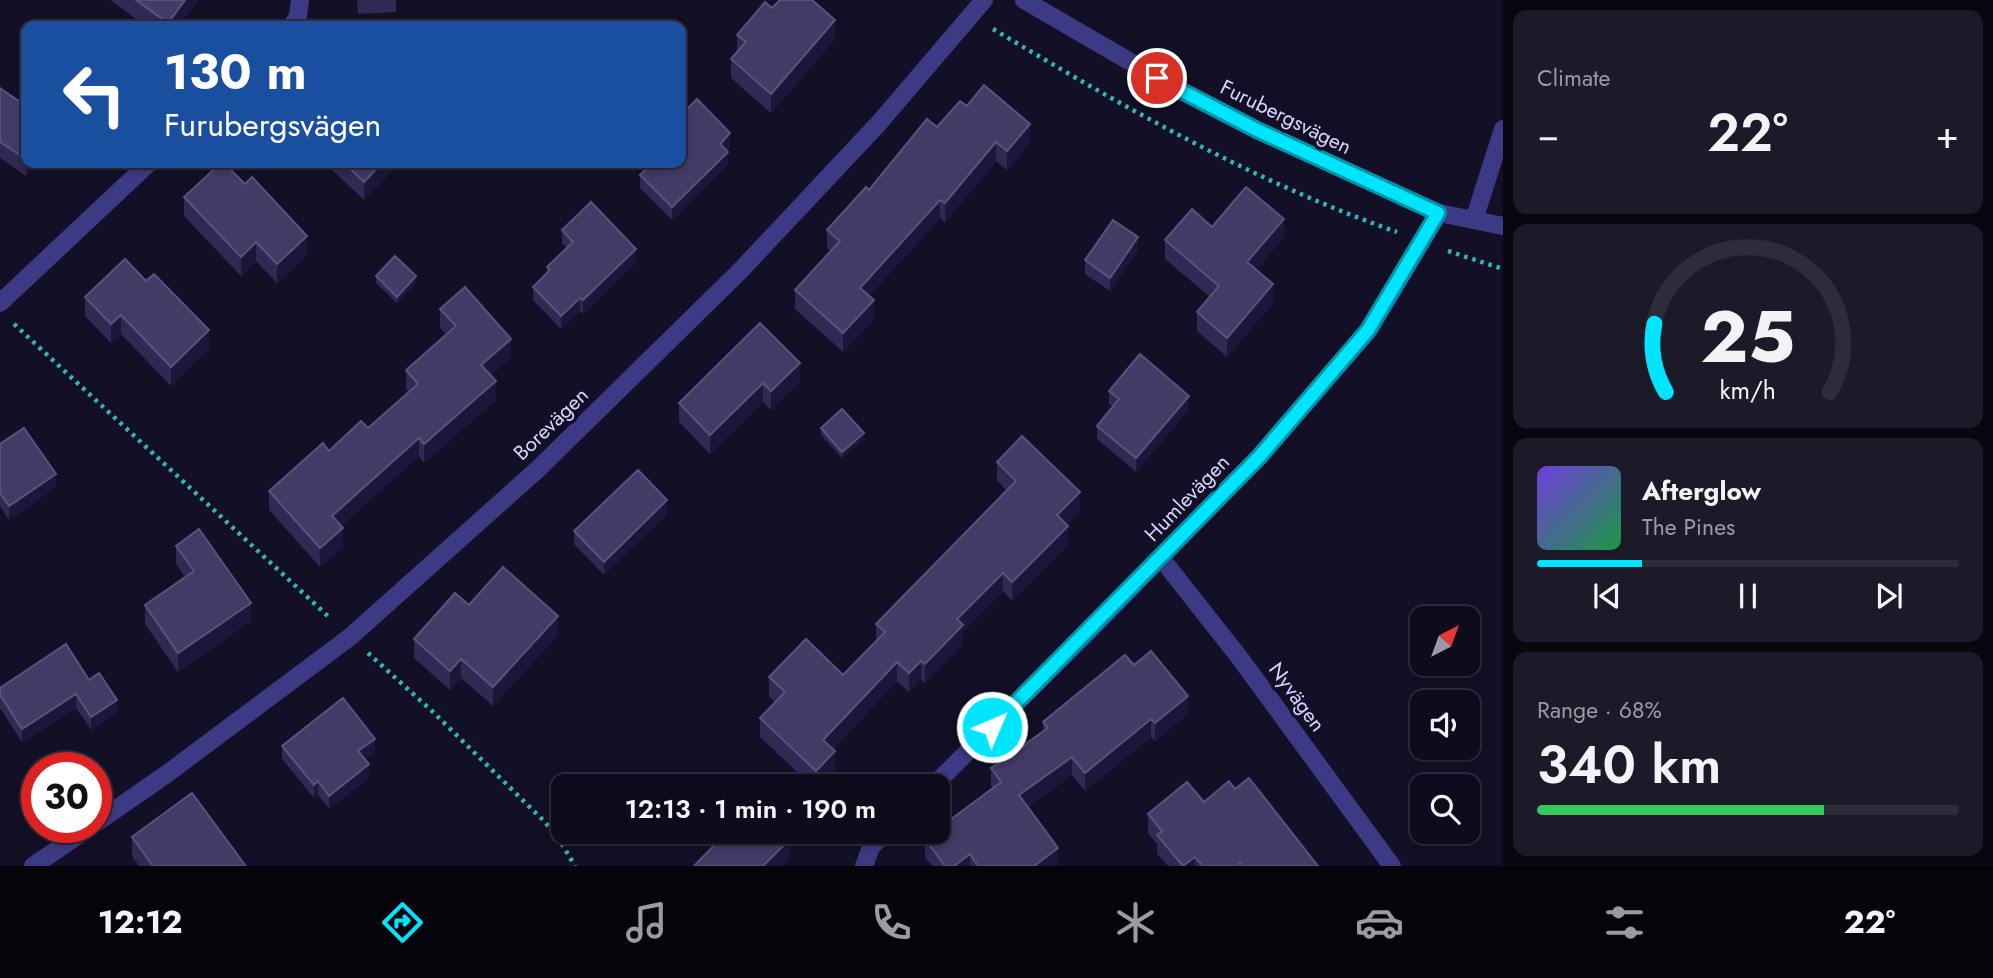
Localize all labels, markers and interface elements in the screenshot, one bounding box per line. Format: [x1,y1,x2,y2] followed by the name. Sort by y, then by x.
[164,37,307,107] text: 130 m
[1127,48,1187,108] pin
[49,49,140,140] icon: left
[1138,59,1176,97] icon: arrive
[1537,61,1610,95] text: Climate
[1215,72,1357,162] street label: Furubergsvägen
[1707,95,1788,171] text: 22°
[164,102,381,148] text: Furubergsvägen
[1537,107,1559,162] text: −
[1936,107,1959,162] text: +
[1701,284,1795,389] text: 25
[1720,372,1776,408] text: km/h
[507,381,595,467] street label: Borevägen
[1138,448,1236,548] street label: Humlevägen
[1642,472,1761,510] text: Afterglow
[1642,510,1735,544] text: The Pines
[1588,577,1626,615] icon: previous
[1729,577,1767,615] icon: pause
[1870,577,1908,615] icon: next
[1410,606,1480,676] north arrow
[1410,606,1480,844] map controls
[1262,656,1332,738] street label: Nyvägen
[955,690,1029,764] position arrow
[1410,690,1480,760] button: sound
[1537,693,1662,727] text: Range · 68%
[1537,727,1721,803] text: 340 km
[21,752,112,843] speed limit sign: 30
[1410,774,1480,844] button: search
[625,790,876,828] text: 12:13 · 1 min · 190 m
[378,898,427,947] icon: directions
[622,898,671,947] icon: music
[867,898,916,947] icon: phone
[1111,898,1160,947] icon: climate
[1355,898,1404,947] icon: car
[1600,898,1649,947] icon: filters
[98,899,183,945] text: 12:12
[1844,899,1895,945] text: 22°

